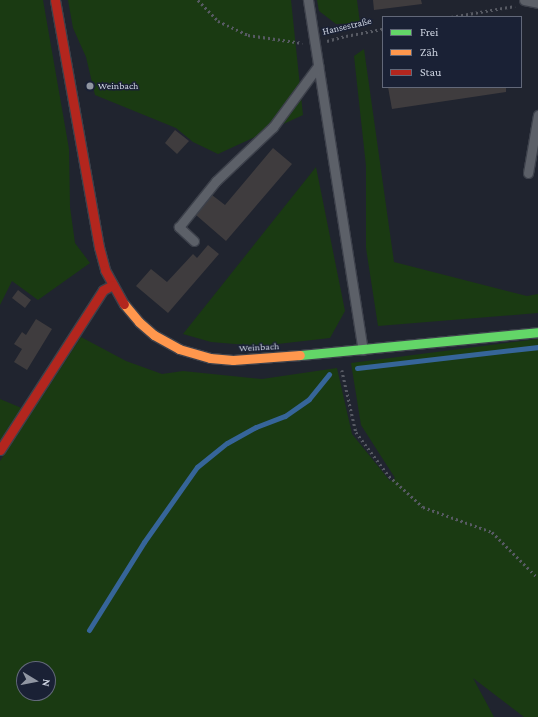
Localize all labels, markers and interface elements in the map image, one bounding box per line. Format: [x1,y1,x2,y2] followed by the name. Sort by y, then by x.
[321,15,373,37] street label: Hansestraße
[382,16,522,88] legend
[420,25,438,39] text: Frei
[420,45,438,59] text: Zäh
[420,65,441,79] text: Stau
[98,80,138,92] place label: Weinbach
[85,81,95,91] marker: Weinbach
[239,340,279,354] street label: Weinbach
[16,661,56,701] north arrow
[40,678,53,688] text: N

